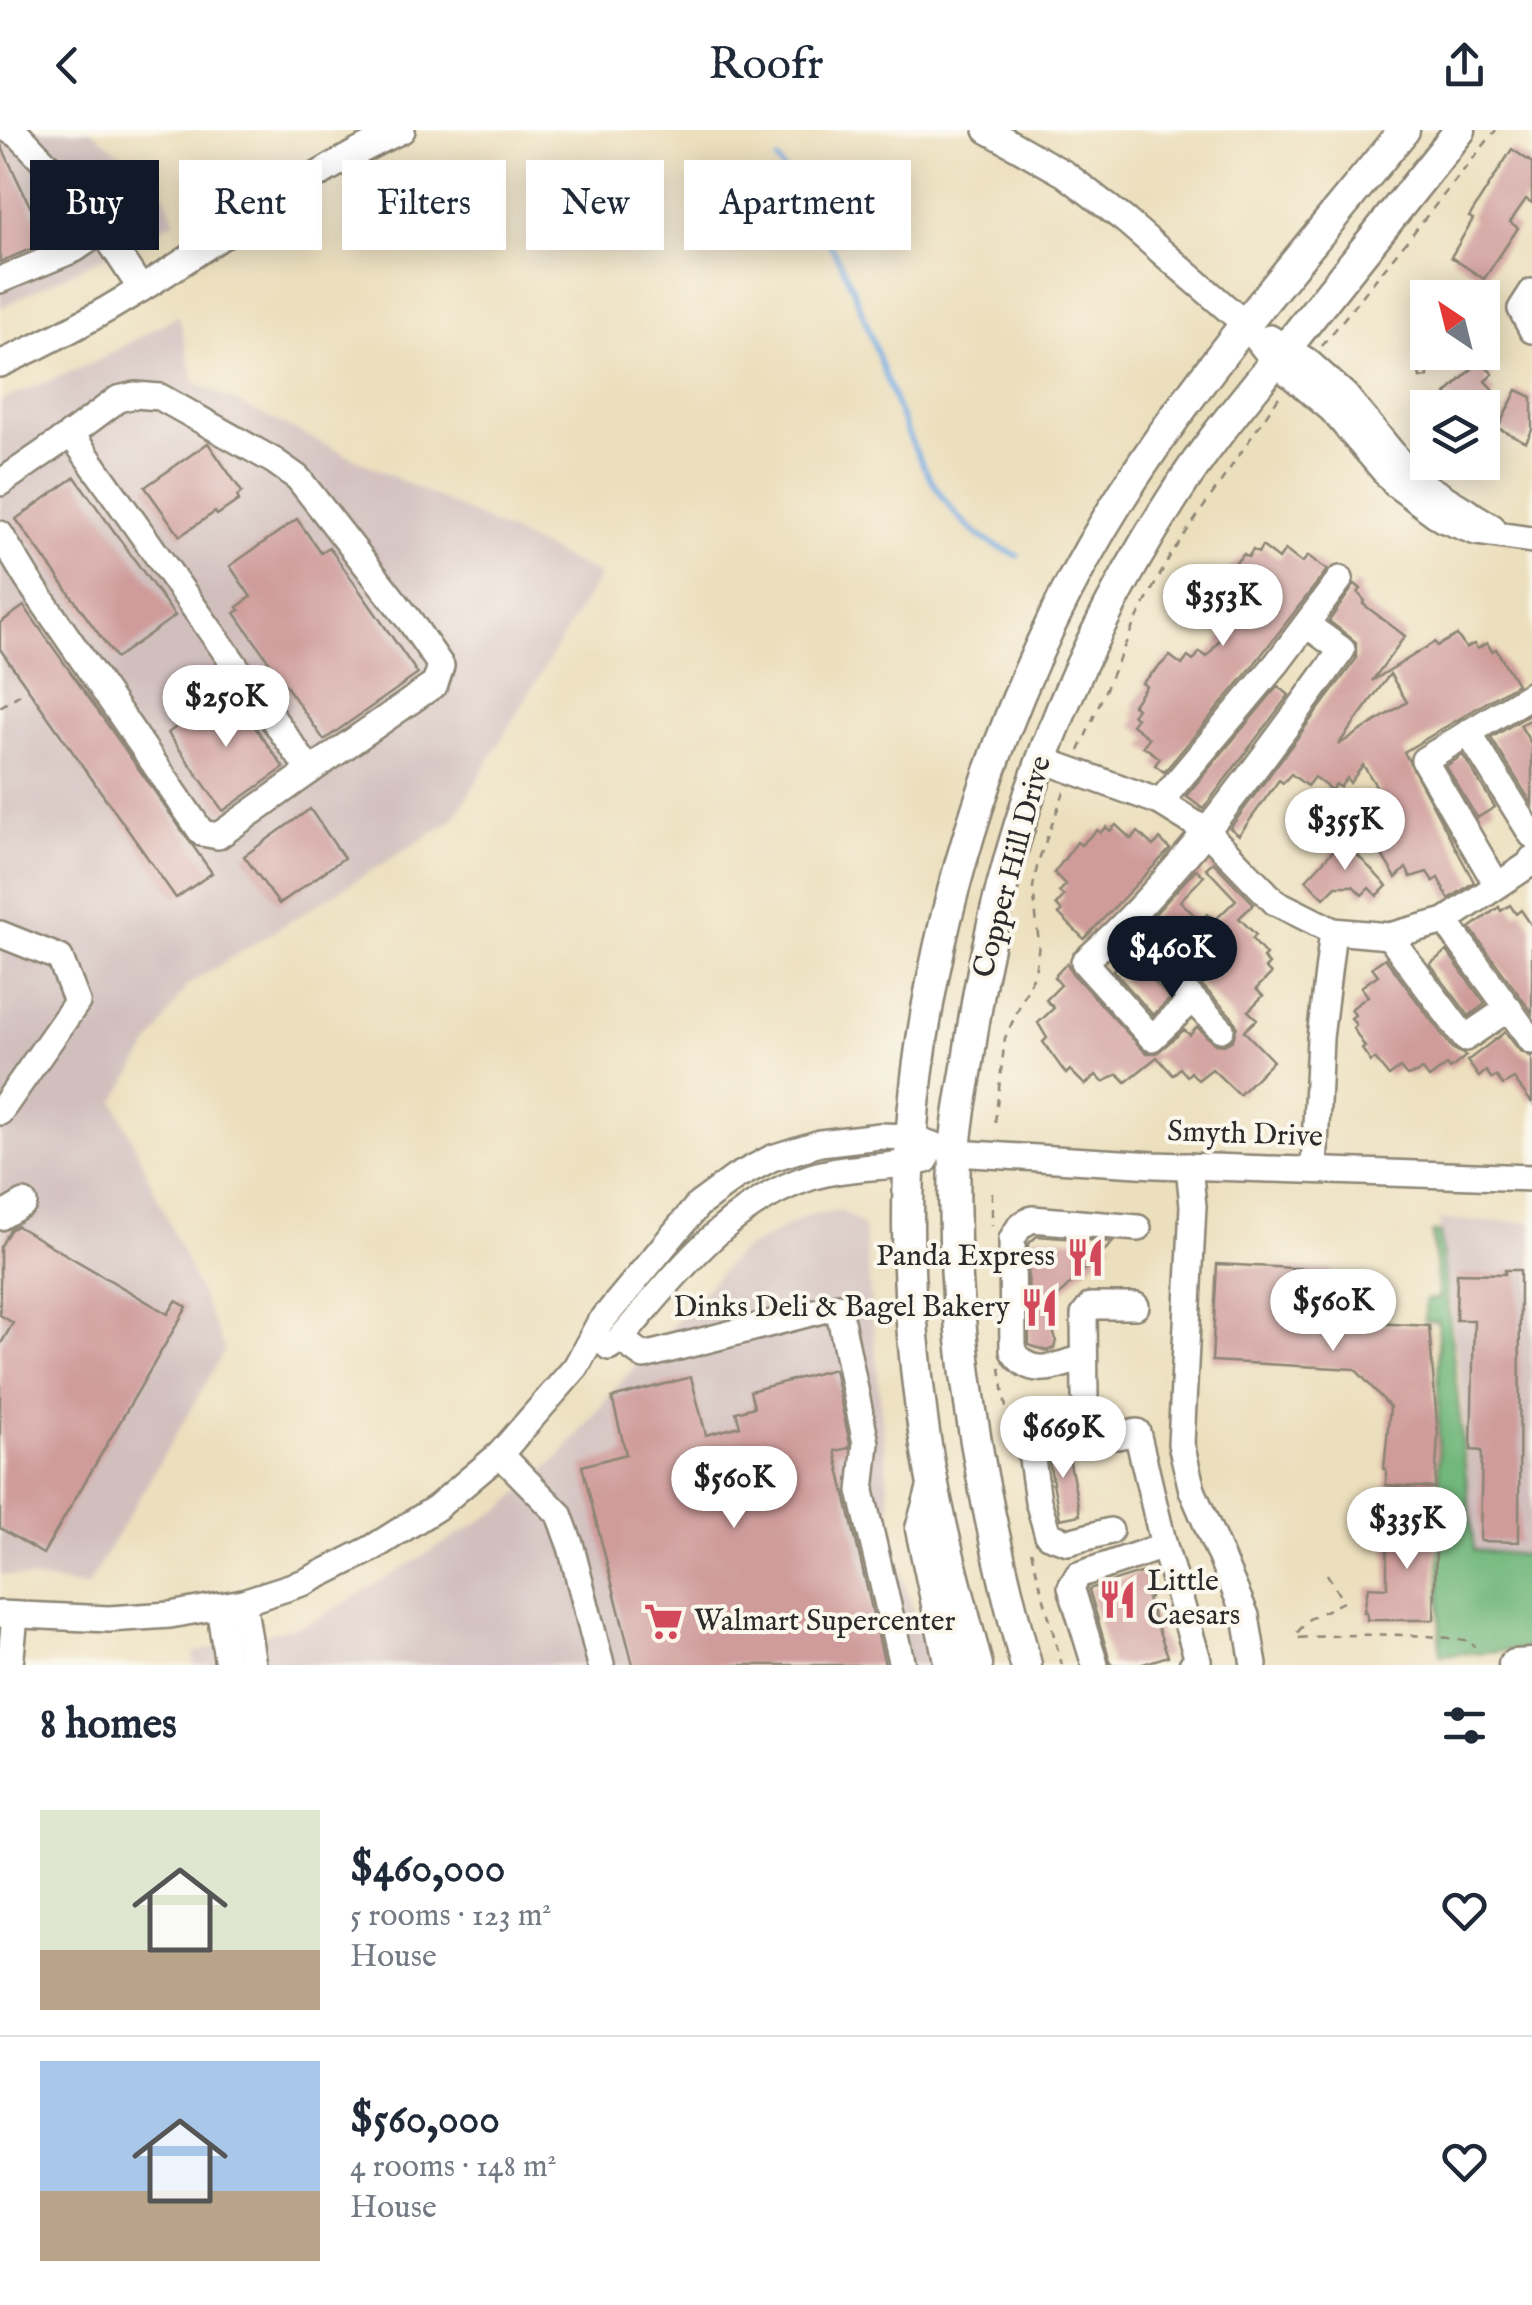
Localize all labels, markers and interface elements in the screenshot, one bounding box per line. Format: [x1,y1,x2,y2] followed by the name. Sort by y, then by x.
[708,37,824,94] text: Roofr
[40,38,95,93] icon: back
[1437,38,1492,93] icon: share
[30,160,159,250] chip: Buy
[179,160,322,250] chip: Rent
[342,160,506,250] chip: Filters
[526,160,664,250] chip: New
[684,160,911,250] chip: Apartment
[1410,280,1500,370] north arrow
[1410,280,1500,480] map controls
[1410,390,1500,480] button: layers
[1153,564,1293,649] pin: $353K
[1185,576,1261,617] text: $353K
[156,665,296,750] pin: $250K
[185,677,267,718] text: $250K
[965,752,1061,982] street label: Copper Hill Drive
[1275,788,1415,873] pin: $355K
[1307,800,1383,841] text: $355K
[1102,916,1242,1001] pin: $460K
[1129,928,1215,969] text: $460K
[1166,1113,1324,1157] street label: Smyth Drive
[1064,1236,1106,1278] restaurant icon: Panda Express
[876,1238,1055,1276] place label: Panda Express
[1263,1269,1403,1354] pin: $560K
[1292,1281,1374,1322] text: $560K
[1019,1287,1061,1329] restaurant icon: Dinks Deli & Bagel Bakery
[673,1289,1010,1327] place label: Dinks Deli & Bagel Bakery
[993,1396,1133,1481] pin: $669K
[1022,1408,1104,1449] text: $669K
[664,1446,804,1531] pin: $560K
[693,1458,775,1499] text: $560K
[1337,1487,1477,1572] pin: $335K
[1369,1499,1445,1540] text: $335K
[1147,1563,1240,1635] place label: Little Caesars
[1096,1578,1138,1620] restaurant icon: Little Caesars
[643,1601,685,1643] supermarket icon: Walmart Supercenter
[694,1603,956,1641] place label: Walmart Supercenter
[1437,1698,1492,1753] icon: filters
[40,1699,177,1752] text: 8 homes
[350,1843,505,1896] text: $460,000
[120,1850,240,1970] icon: home
[1437,1883,1492,1938] icon: heart
[350,1896,551,1937] text: 5 rooms · 123 m²
[350,1937,437,1978] text: House
[350,2094,500,2147] text: $560,000
[120,2101,240,2221] icon: home
[1437,2134,1492,2189] icon: heart
[350,2147,557,2188] text: 4 rooms · 148 m²
[350,2188,437,2229] text: House

